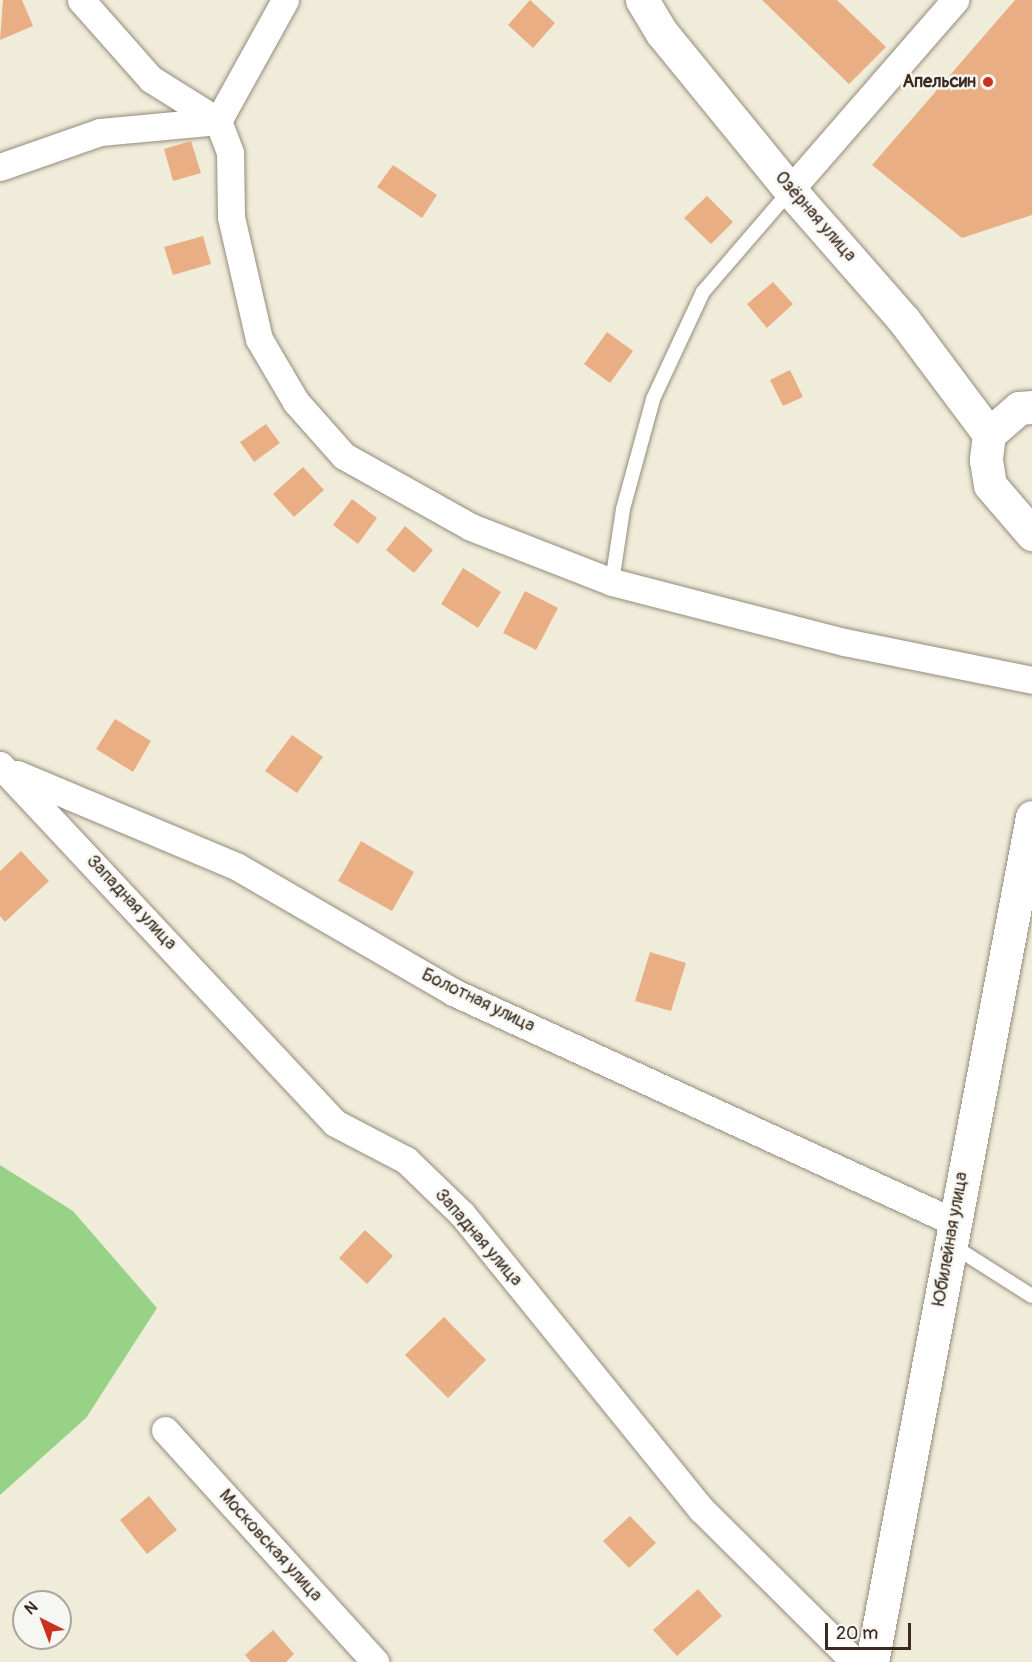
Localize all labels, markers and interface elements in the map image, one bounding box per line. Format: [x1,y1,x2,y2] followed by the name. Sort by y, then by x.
[902,71,976,93] place label: Апельсин
[981,75,995,89] marker: Апельсин
[770,167,860,267] street label: Озёрная улица
[81,851,181,955] street label: Западная улица
[418,964,538,1038] street label: Болотная улица
[929,1170,973,1308] street label: Юбилейная улица
[430,1185,526,1291] street label: Западная улица
[214,1485,326,1607] street label: Московская улица
[12,1590,72,1650] north arrow
[21,1597,42,1619] text: N
[828,1611,914,1649] scale bar
[836,1622,878,1645] text: 20 m

